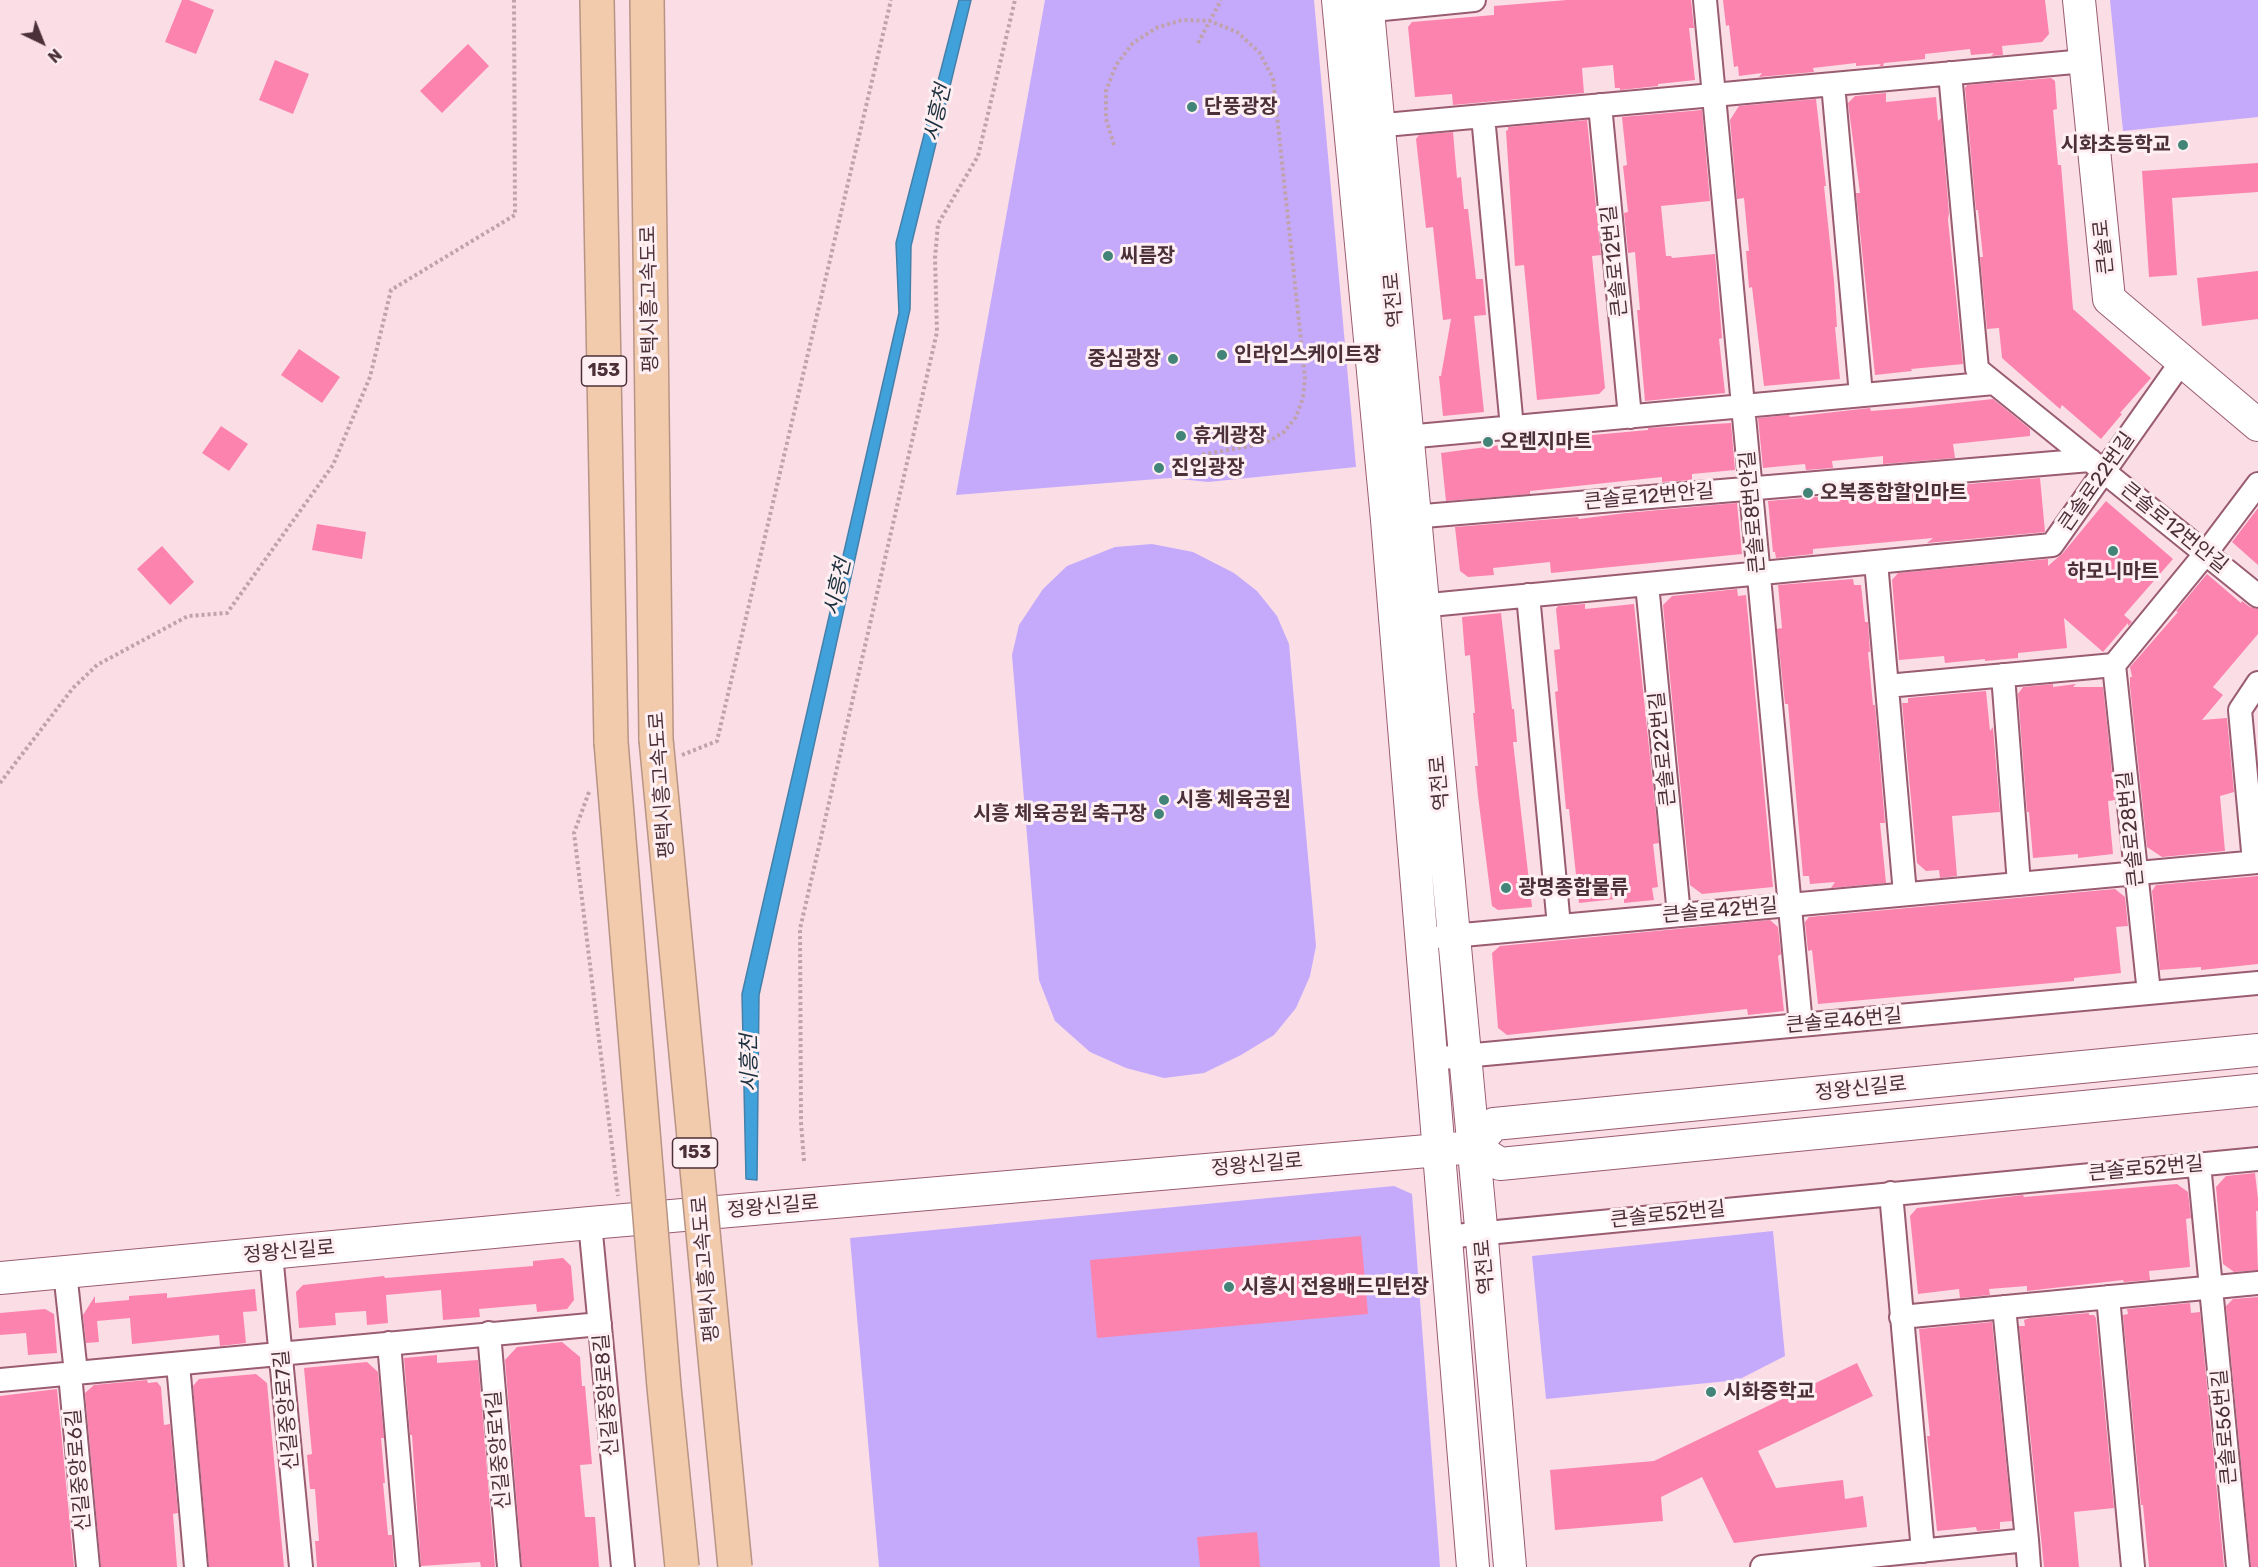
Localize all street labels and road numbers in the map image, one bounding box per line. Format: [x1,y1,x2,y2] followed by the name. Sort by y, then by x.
[1597,204,1633,318] street label: 큰솔로12번길
[2089,218,2119,276] street label: 큰솔로
[637,225,663,373] street label: 평택시흥고속도로
[1380,271,1408,329] street label: 역전로
[582,356,626,386] road number: 153
[2054,428,2140,536] street label: 큰솔로22번길
[1736,450,1770,574] street label: 큰솔로8번안길
[2116,478,2232,578] street label: 큰솔로12번안길
[1583,479,1715,515] street label: 큰솔로12번안길
[1645,690,1681,808] street label: 큰솔로22번길
[645,711,679,859] street label: 평택시흥고속도로
[1426,754,1454,812] street label: 역전로
[2113,770,2149,888] street label: 큰솔로28번길
[1661,894,1779,928] street label: 큰솔로42번길
[1785,1004,1903,1038] street label: 큰솔로46번길
[1814,1072,1908,1106] street label: 정왕신길로
[672,1138,718,1168] road number: 153
[1210,1149,1304,1181] street label: 정왕신길로
[2087,1152,2205,1186] street label: 큰솔로52번길
[726,1191,820,1223] street label: 정왕신길로
[688,1195,724,1343] street label: 평택시흥고속도로
[1609,1197,1727,1233] street label: 큰솔로52번길
[242,1236,336,1268] street label: 정왕신길로
[1471,1238,1499,1296] street label: 역전로
[590,1333,624,1457] street label: 신길중앙로8길
[270,1349,304,1471] street label: 신길중앙로7길
[2208,1368,2242,1486] street label: 큰솔로56번길
[482,1390,516,1510] street label: 신길중앙로1길
[62,1408,96,1532] street label: 신길중앙로6길

